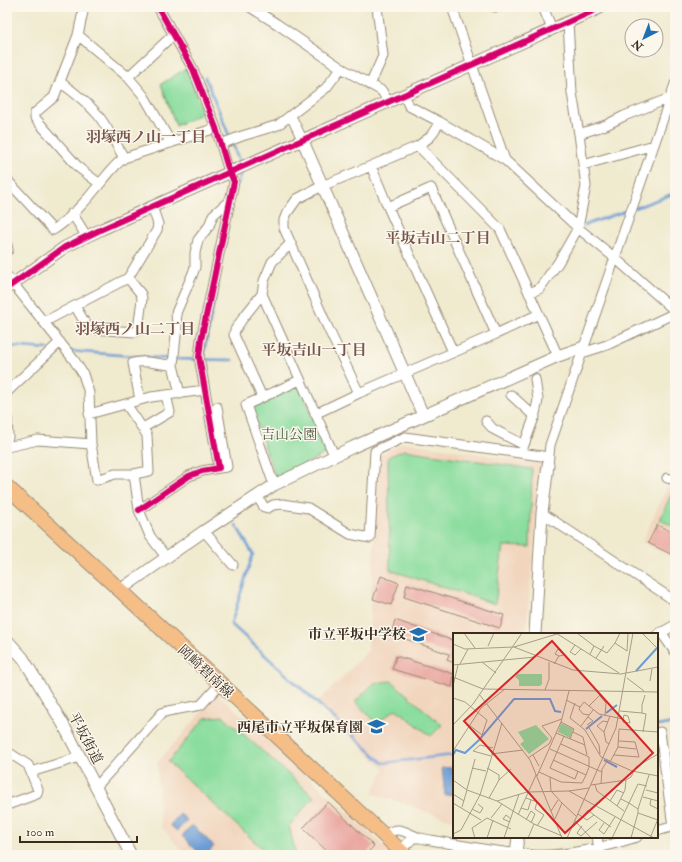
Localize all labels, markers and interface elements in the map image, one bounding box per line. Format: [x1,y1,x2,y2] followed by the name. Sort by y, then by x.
[624,18,664,58] north arrow
[629,36,646,54] text: N
[86,128,206,147] district label: 羽塚西ノ山一丁目
[385,229,491,248] district label: 平坂吉山二丁目
[75,320,195,339] district label: 羽塚西ノ山二丁目
[261,341,367,360] district label: 平坂吉山一丁目
[261,426,317,443] park label: 吉山公園
[409,624,429,644] school or university icon: 市立平坂中学校
[308,626,406,643] place label: 市立平坂中学校
[453,633,658,838] inset map
[174,641,237,701] street label: 岡崎碧南線
[65,710,106,767] street label: 平坂街道
[366,717,386,737] school or university icon: 西尾市立平坂保育園
[237,719,363,736] place label: 西尾市立平坂保育園
[20,818,137,844] scale bar
[26,825,55,840] text: 100 m

